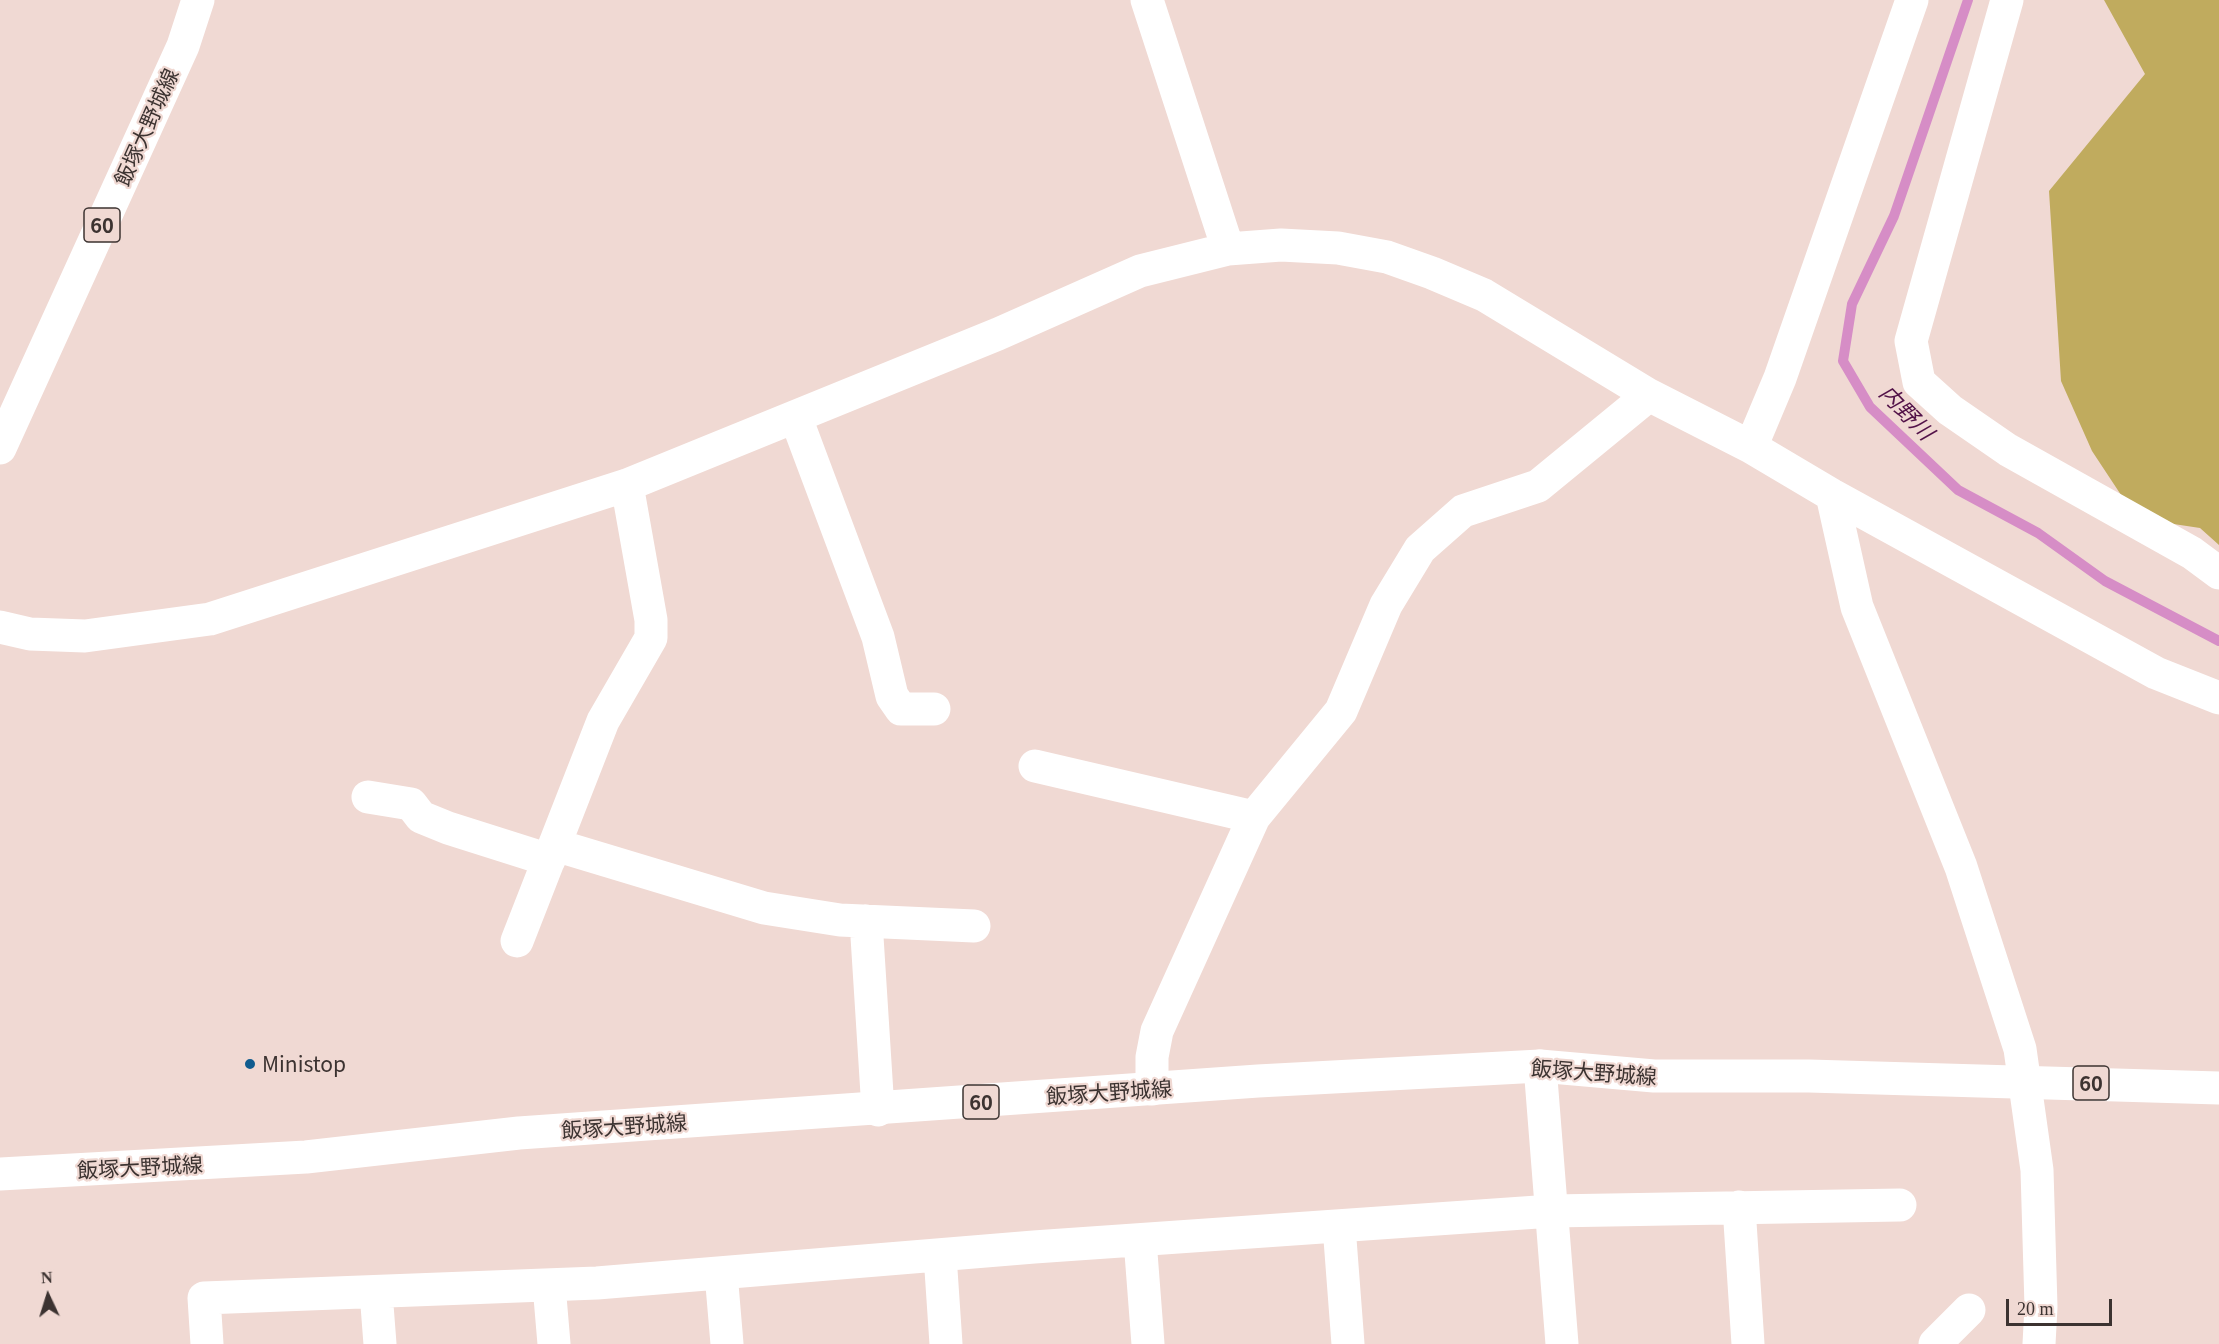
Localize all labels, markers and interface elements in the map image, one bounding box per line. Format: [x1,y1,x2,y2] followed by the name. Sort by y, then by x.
[109,64,183,190] street label: 飯塚大野城線
[84,208,120,242] road number: 60
[1875,379,1939,445] water label: 内野川
[262,1051,346,1077] place label: Ministop
[1530,1055,1658,1089] street label: 飯塚大野城線
[243,1057,257,1071] marker: Ministop
[2073,1066,2109,1100] road number: 60
[1045,1075,1173,1109] street label: 飯塚大野城線
[963,1085,999,1119] road number: 60
[560,1109,688,1143] street label: 飯塚大野城線
[76,1151,204,1183] street label: 飯塚大野城線
[18,1266,78,1326] north arrow
[40,1269,53,1286] text: N
[2009,1287,2116,1325] scale bar
[2017,1299,2054,1319] text: 20 m

